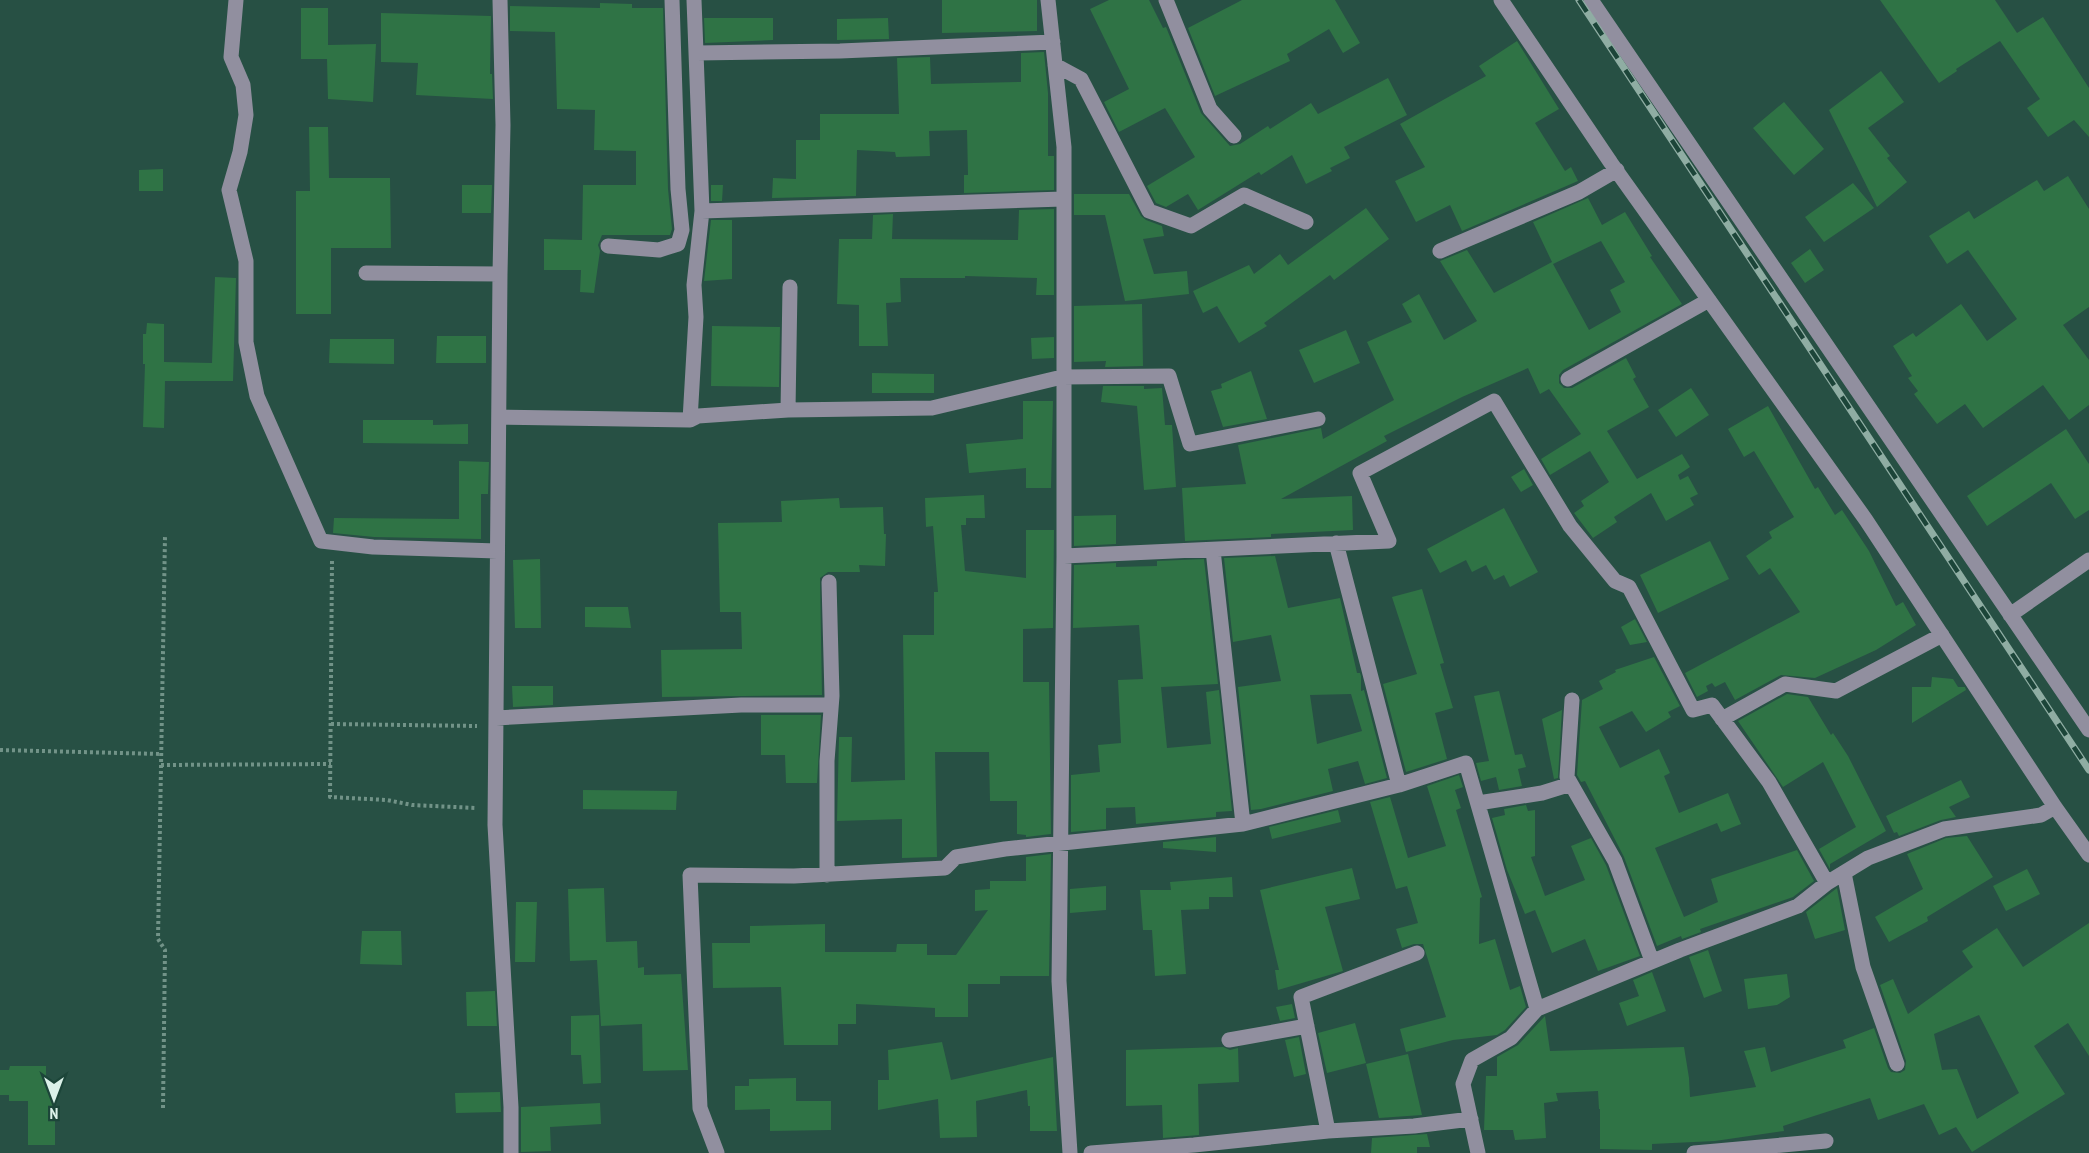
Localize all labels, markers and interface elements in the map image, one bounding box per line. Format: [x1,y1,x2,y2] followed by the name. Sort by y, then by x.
[24,1069,84,1129] north arrow
[50,1104,58,1124] text: N

